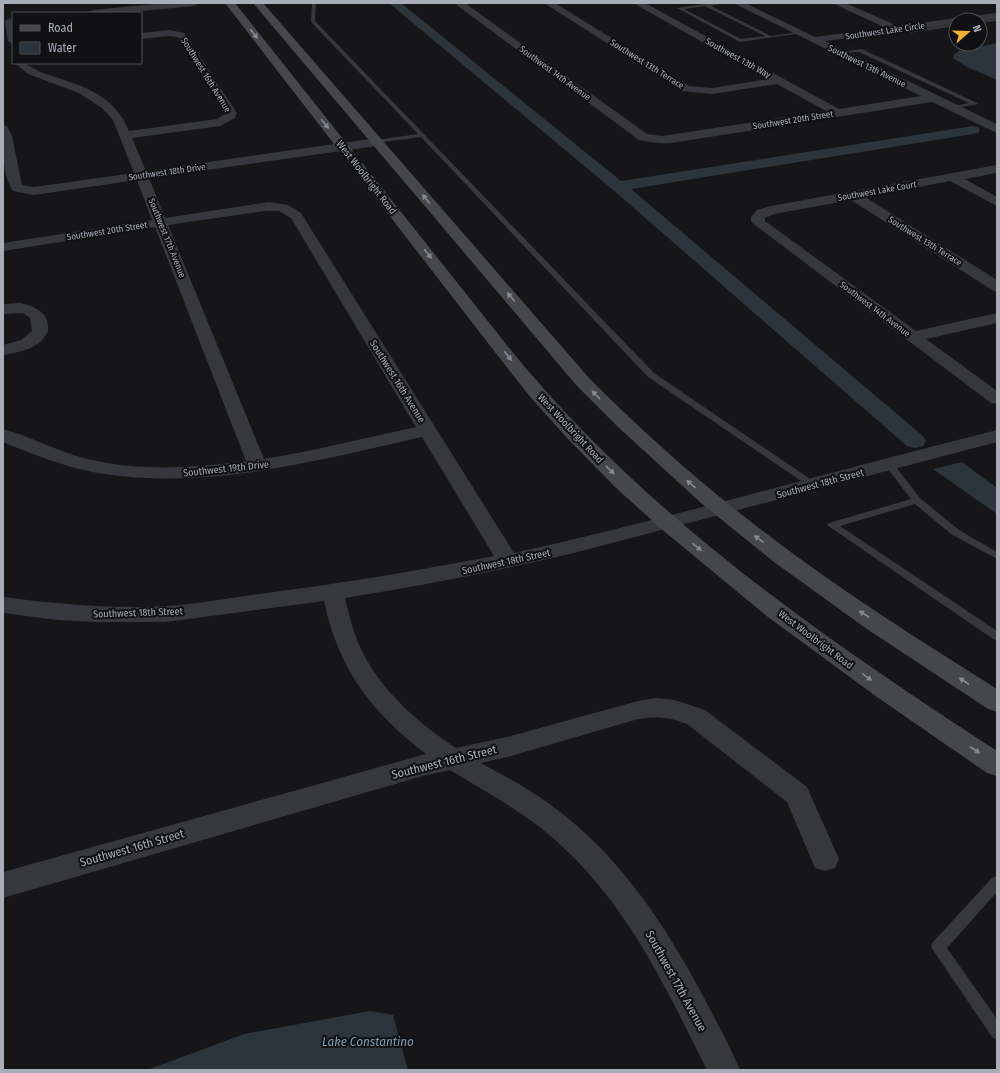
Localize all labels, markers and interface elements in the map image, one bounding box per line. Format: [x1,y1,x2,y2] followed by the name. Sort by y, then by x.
[12,12,142,64] legend
[948,12,988,52] north arrow
[845,20,926,42] street label: Southwest Lake Circle
[48,21,73,35] text: Road
[970,23,984,34] text: N
[250,28,258,39] one-way arrow
[179,36,233,114] street label: Southwest 16th Avenue
[704,36,772,80] street label: Southwest 13th Way
[608,37,686,91] street label: Southwest 13th Terrace
[48,41,77,55] text: Water
[826,43,908,89] street label: Southwest 13th Avenue
[517,44,593,103] street label: Southwest 14th Avenue
[752,109,834,131] street label: Southwest 20th Street
[321,119,330,130] one-way arrow
[334,138,399,217] street label: West Woolbright Road
[128,162,207,182] street label: Southwest 18th Drive
[837,179,917,203] street label: Southwest Lake Court
[422,194,431,203] one-way arrow
[146,197,188,280] street label: Southwest 17th Avenue
[886,214,964,268] street label: Southwest 13th Terrace
[66,220,148,242] street label: Southwest 20th Street
[423,249,432,260] one-way arrow
[838,279,913,339] street label: Southwest 14th Avenue
[506,292,515,303] one-way arrow
[367,338,427,425] street label: Southwest 16th Avenue
[504,351,512,362] one-way arrow
[591,390,601,400] one-way arrow
[535,392,605,466] street label: West Woolbright Road
[183,459,270,479] street label: Southwest 19th Drive
[606,465,615,474] one-way arrow
[775,466,866,501] street label: Southwest 18th Street
[686,479,697,488] one-way arrow
[753,534,764,543] one-way arrow
[692,543,703,552] one-way arrow
[461,547,552,577] street label: Southwest 18th Street
[93,605,184,621] street label: Southwest 18th Street
[776,608,855,672] street label: West Woolbright Road
[859,610,870,618] one-way arrow
[862,673,873,681] one-way arrow
[959,677,970,684] one-way arrow
[390,742,498,782] street label: Southwest 16th Street
[970,746,980,754] one-way arrow
[78,826,186,870] street label: Southwest 16th Street
[642,928,710,1034] street label: Southwest 17th Avenue
[322,1034,414,1049] water label: Lake Constantino

